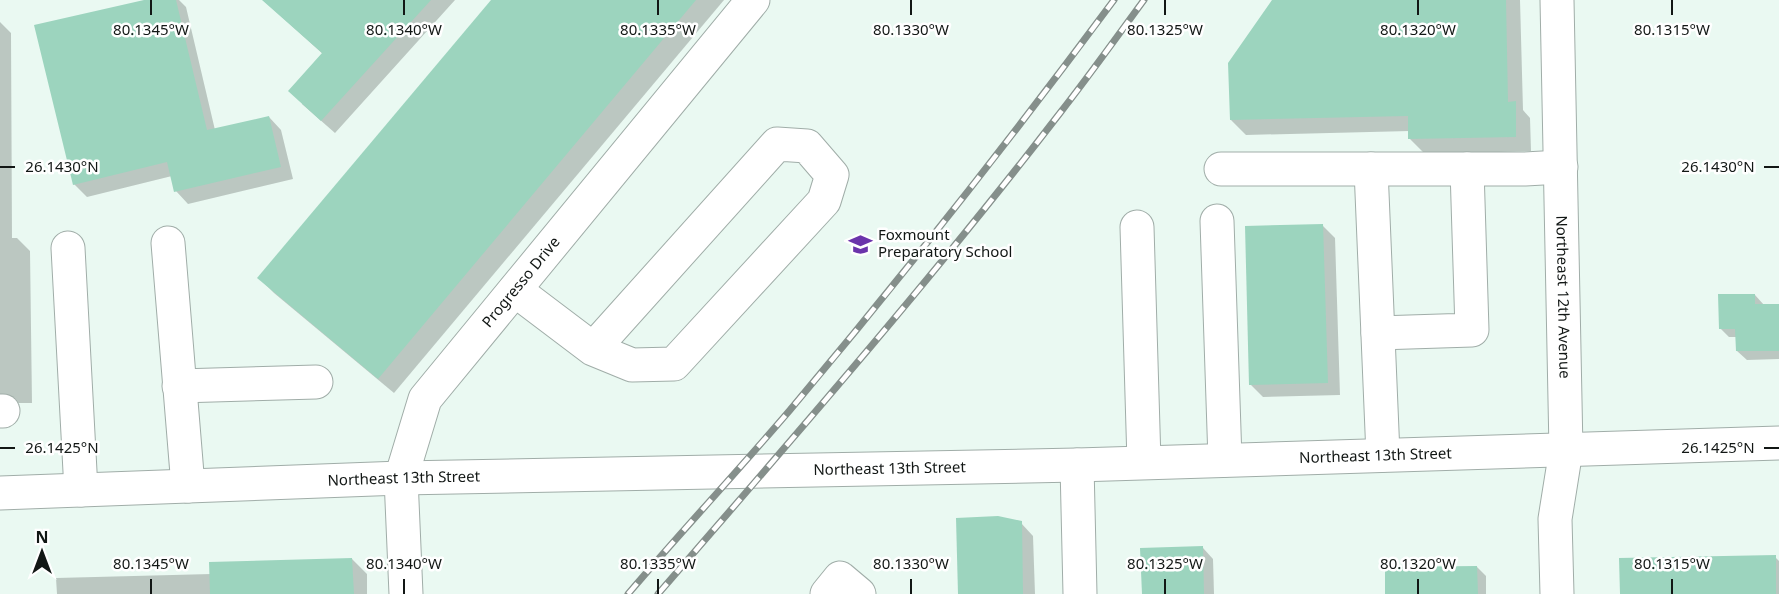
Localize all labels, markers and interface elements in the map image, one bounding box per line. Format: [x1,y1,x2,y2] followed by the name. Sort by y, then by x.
[113,19,189,39] text: 80.1345°W
[366,19,442,39] text: 80.1340°W
[620,19,696,39] text: 80.1335°W
[873,19,949,39] text: 80.1330°W
[1127,19,1203,39] text: 80.1325°W
[1380,19,1456,39] text: 80.1320°W
[1634,19,1710,39] text: 80.1315°W
[25,156,99,176] text: 26.1430°N
[1681,156,1755,176] text: 26.1430°N
[1552,215,1576,379] street label: Northeast 12th Avenue
[878,224,1012,261] place label: Foxmount Preparatory School
[847,231,873,257] school or university icon: Foxmount Preparatory School
[477,232,564,331] street label: Progresso Drive
[25,437,99,457] text: 26.1425°N
[1681,437,1755,457] text: 26.1425°N
[1299,442,1453,467] street label: Northeast 13th Street
[813,456,967,479] street label: Northeast 13th Street
[327,465,481,490] street label: Northeast 13th Street
[12,522,72,582] north arrow
[35,526,49,548] text: N
[113,553,189,573] text: 80.1345°W
[366,553,442,573] text: 80.1340°W
[620,553,696,573] text: 80.1335°W
[873,553,949,573] text: 80.1330°W
[1127,553,1203,573] text: 80.1325°W
[1380,553,1456,573] text: 80.1320°W
[1634,553,1710,573] text: 80.1315°W

